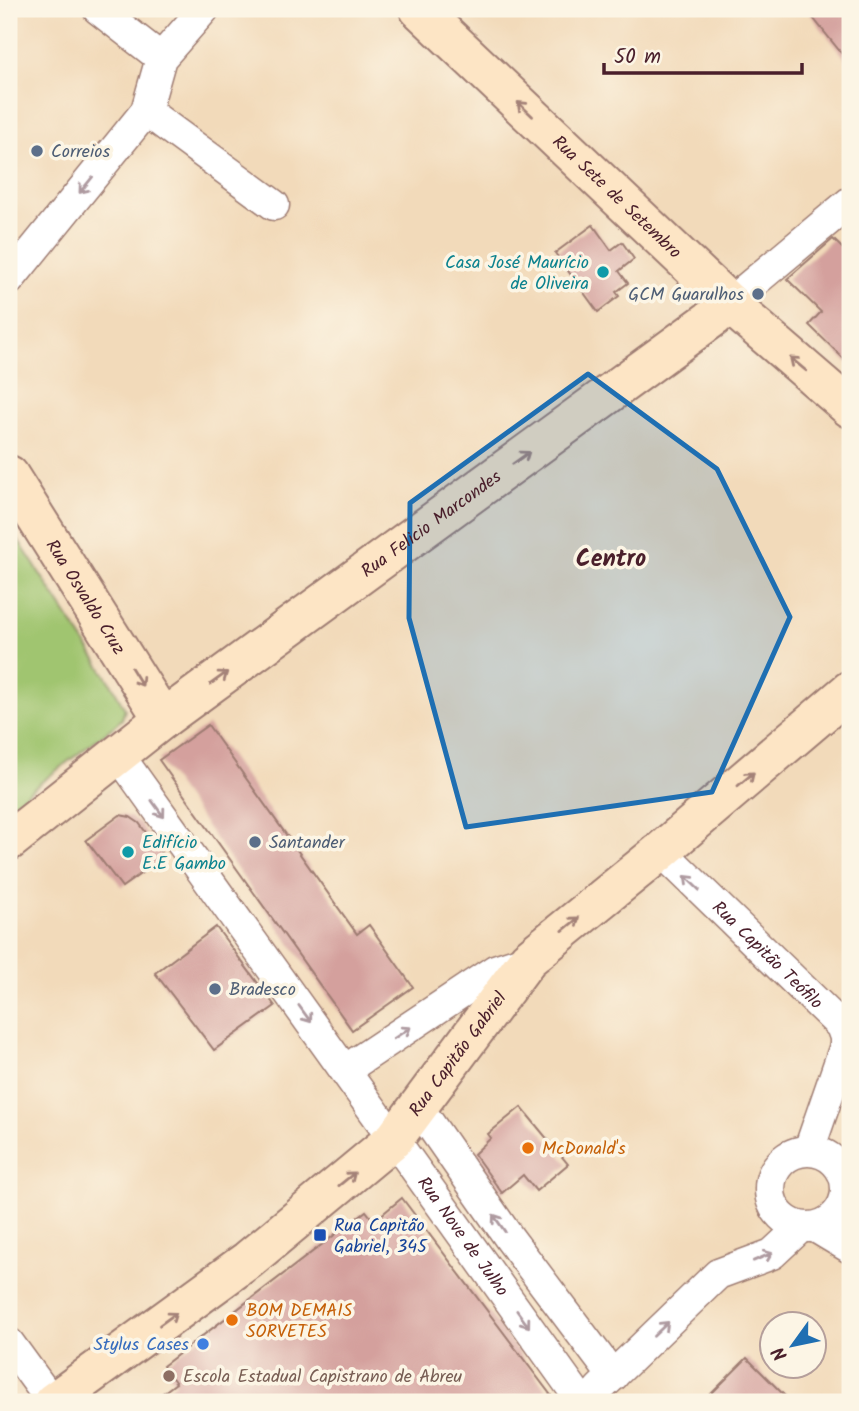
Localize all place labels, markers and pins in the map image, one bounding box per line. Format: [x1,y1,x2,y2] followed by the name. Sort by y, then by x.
[51,138,110,167] place label: Correios
[29,143,45,159] marker: Correios
[445,249,589,299] place label: Casa José Maurício de Oliveira
[595,264,611,280] marker: Casa José Maurício de Oliveira
[628,281,744,310] place label: GCM Guarulhos
[750,286,766,302] marker: GCM Guarulhos
[142,829,226,879] place label: Edifício E.E Gambo
[269,829,346,858] place label: Santander
[247,834,263,850] marker: Santander
[120,844,136,860] marker: Edifício E.E Gambo
[229,976,296,1005] place label: Bradesco
[207,981,223,997] marker: Bradesco
[542,1135,626,1164] place label: McDonald's
[520,1140,536,1156] marker: McDonald's
[334,1212,428,1262] place label: Rua Capitão Gabriel, 345
[312,1227,328,1243] marker: Rua Capitão Gabriel, 345
[246,1297,353,1347] place label: BOM DEMAIS SORVETES
[224,1312,240,1328] marker: BOM DEMAIS SORVETES
[93,1331,189,1360] place label: Stylus Cases
[195,1336,211,1352] marker: Stylus Cases
[183,1363,463,1392] place label: Escola Estadual Capistrano de Abreu
[161,1368,177,1384] marker: Escola Estadual Capistrano de Abreu

